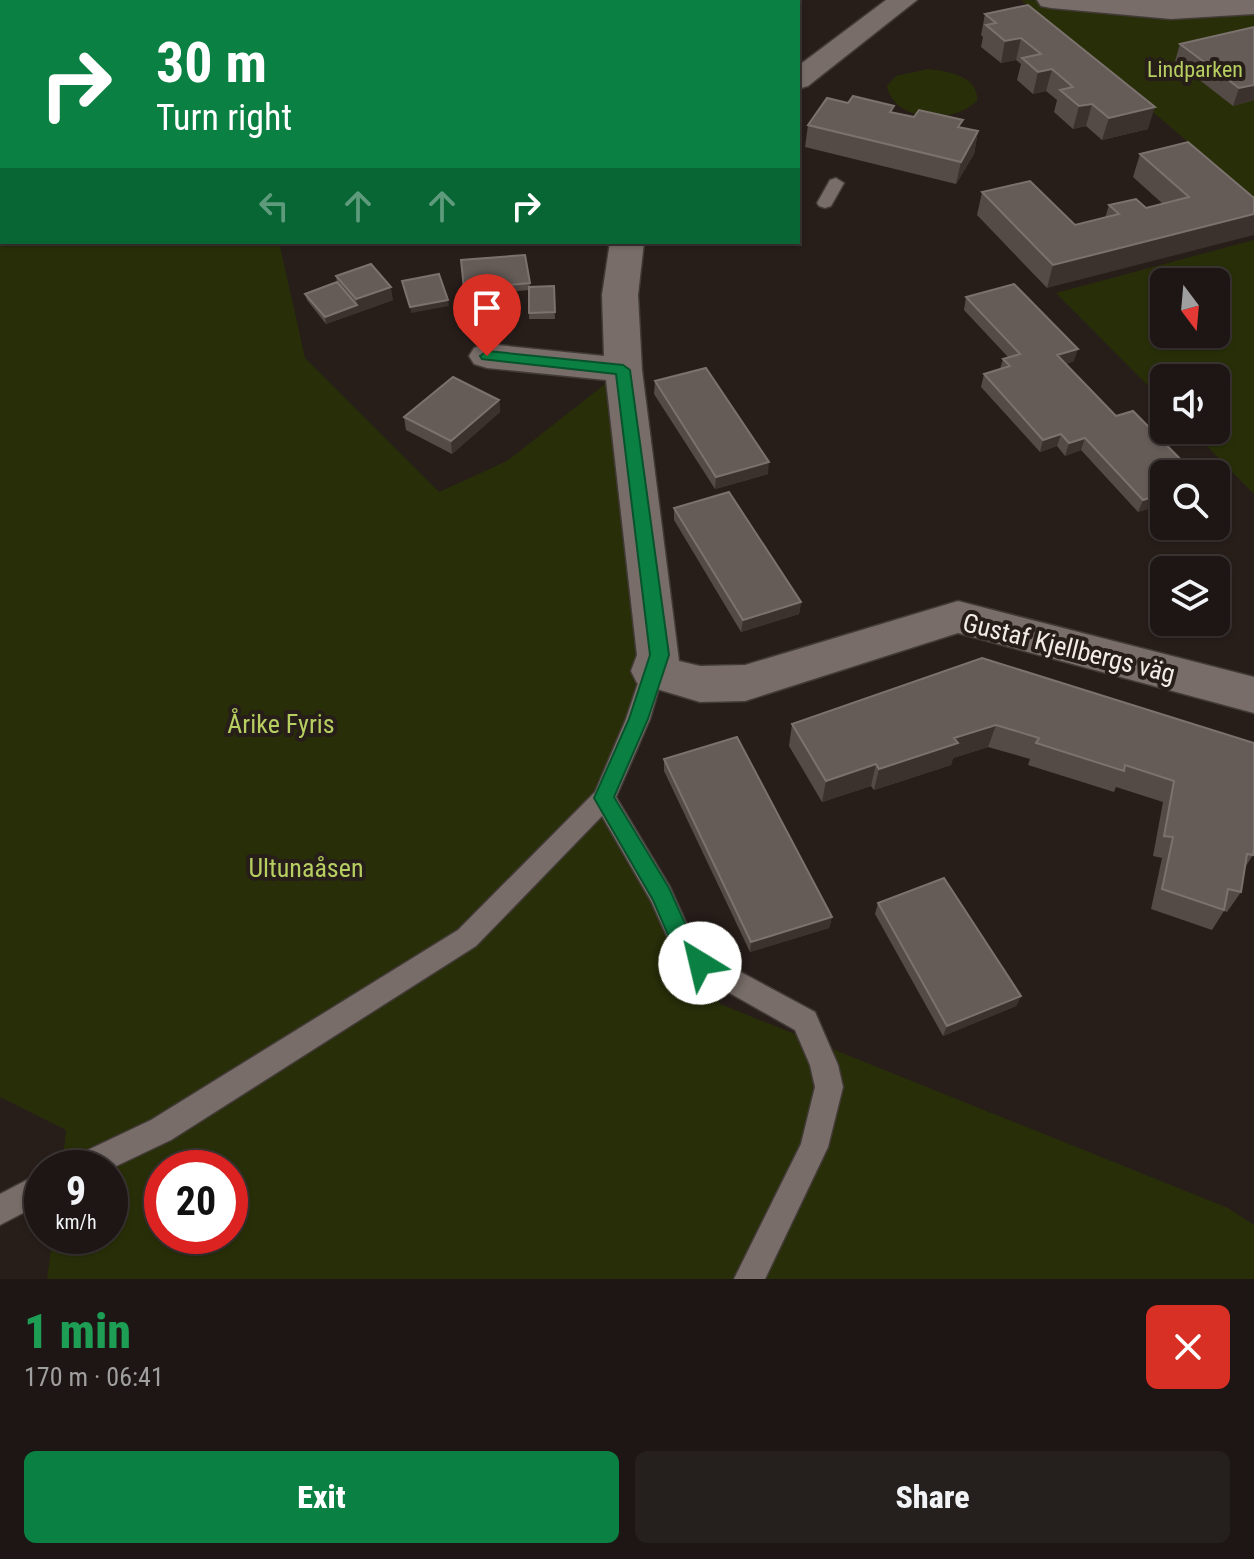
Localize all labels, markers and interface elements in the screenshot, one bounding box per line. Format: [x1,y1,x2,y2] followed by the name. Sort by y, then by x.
[156,30,267,96] text: 30 m
[24,32,128,136] icon: right
[1147,57,1243,82] park label: Lindparken
[156,97,292,139] text: Turn right
[252,184,296,228] icon: left
[336,184,380,228] icon: ahead
[420,184,464,228] icon: ahead
[504,184,548,228] icon: right
[1150,268,1230,348] north arrow
[1150,268,1230,636] map controls
[453,274,521,356] pin
[465,286,509,330] icon: arrive
[1150,364,1230,444] button: sound
[1150,460,1230,540] button: search
[1150,556,1230,636] button: layers
[960,607,1178,689] street label: Gustaf Kjellbergs väg
[227,708,335,739] park label: Årike Fyris
[249,853,363,883] park label: Ultunaåsen
[658,921,742,1005] position arrow
[144,1150,248,1254] speed limit sign: 20
[66,1168,86,1215] text: 9
[55,1210,97,1234] text: km/h
[24,1303,131,1360] text: 1 min
[1146,1305,1230,1389] button: close
[24,1362,164,1392] text: 170 m · 06:41
[24,1451,619,1543] button: Exit
[635,1451,1230,1543] button: Share

